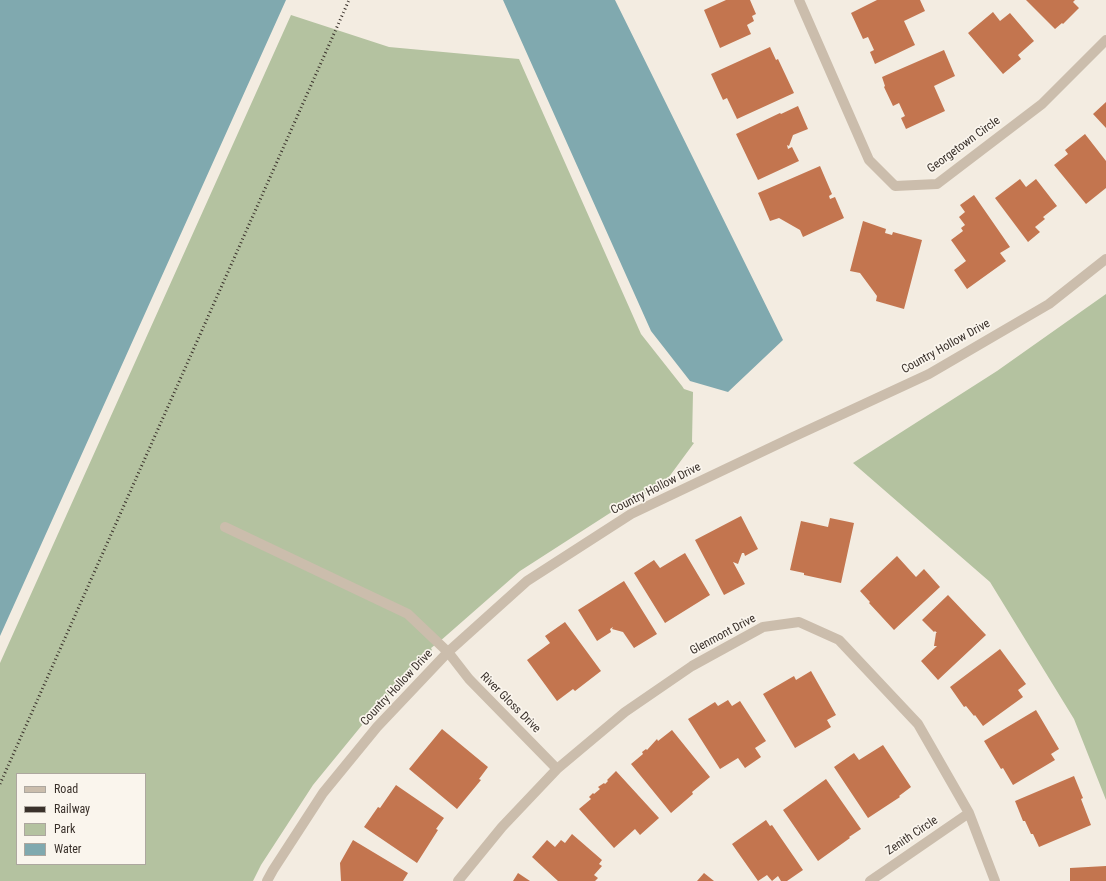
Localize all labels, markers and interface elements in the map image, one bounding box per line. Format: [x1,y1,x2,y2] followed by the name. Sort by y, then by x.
[925,114,1003,176] street label: Georgetown Circle
[899,317,993,377] street label: Country Hollow Drive
[609,460,703,518] street label: Country Hollow Drive
[688,612,758,658] street label: Glenmont Drive
[358,647,436,729] street label: Country Hollow Drive
[477,670,543,736] street label: River Gloss Drive
[16,773,146,865] legend
[54,782,78,796] text: Road
[54,802,90,816] text: Railway
[883,813,941,859] street label: Zenith Circle
[54,822,75,836] text: Park
[54,842,82,856] text: Water

